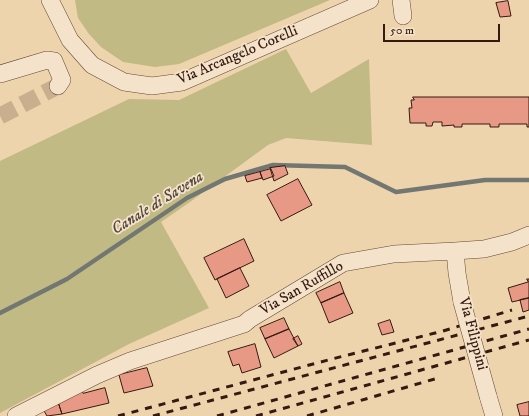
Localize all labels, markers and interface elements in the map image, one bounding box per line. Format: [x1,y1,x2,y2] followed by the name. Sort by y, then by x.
[385,16,502,42] scale bar
[175,23,301,89] street label: Via Arcangelo Corelli
[390,23,414,38] text: 50 m
[108,168,208,240] water label: Canale di Savena
[257,258,347,320] street label: Via San Ruffillo
[454,295,490,373] street label: Via Filippini

